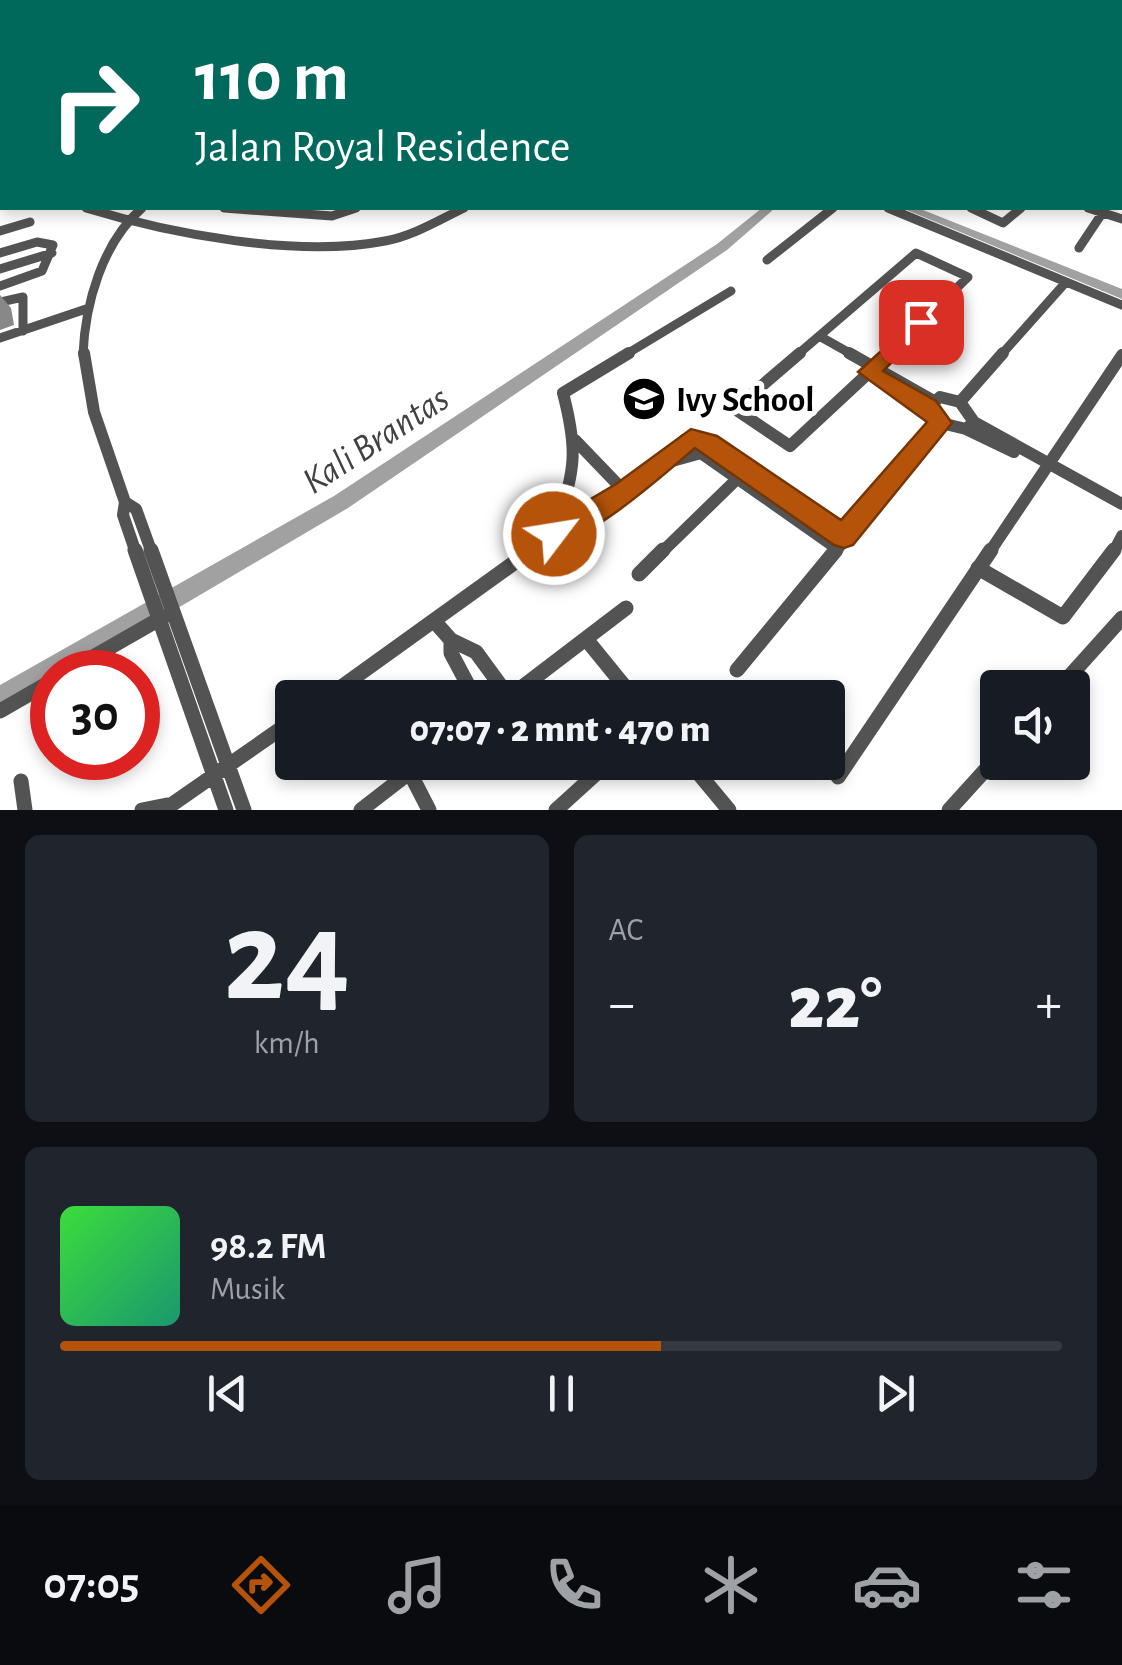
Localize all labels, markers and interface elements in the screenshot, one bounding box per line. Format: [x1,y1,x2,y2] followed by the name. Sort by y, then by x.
[30,40,160,170] icon: right
[195,43,349,113] text: 110 m
[195,125,571,170] text: Jalan Royal Residence
[879,280,964,365] pin
[894,295,949,350] icon: arrive
[621,376,667,422] school or university icon: Ivy School
[296,380,456,502] water label: Kali Brantas
[676,383,815,418] place label: Ivy School
[502,482,606,586] position arrow
[30,650,160,780] speed limit sign: 30
[980,670,1090,780] map controls
[980,670,1090,780] button: sound
[410,711,711,749] text: 07:07 · 2 mnt · 470 m
[223,894,350,1024] text: 24
[609,914,643,946] text: AC
[788,967,882,1042] text: 22°
[609,977,635,1032] text: −
[1036,977,1062,1032] text: +
[254,1027,320,1059] text: km/h
[210,1228,327,1266] text: 98.2 FM
[210,1273,285,1305] text: Musik
[200,1366,255,1421] icon: previous
[534,1366,589,1421] icon: pause
[868,1366,923,1421] icon: next
[226,1550,296,1620] icon: directions
[382,1550,452,1620] icon: music
[539,1550,609,1620] icon: phone
[696,1550,766,1620] icon: climate
[852,1550,922,1620] icon: car
[1009,1550,1079,1620] icon: filters
[43,1562,139,1607] text: 07:05

